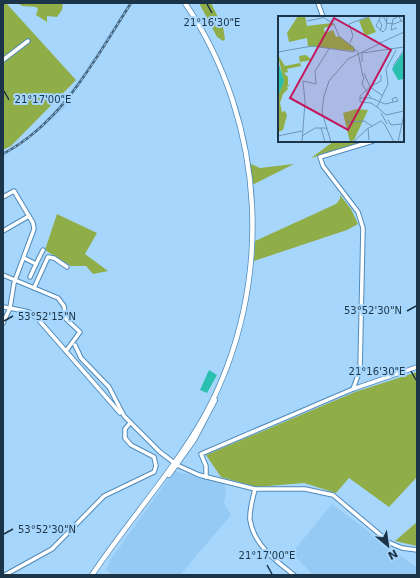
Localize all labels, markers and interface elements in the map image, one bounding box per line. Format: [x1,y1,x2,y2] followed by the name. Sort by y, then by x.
[278,16,404,142] inset map
[184,17,240,28] text: 21°16'30"E
[15,94,71,105] text: 21°17'00"E
[344,305,402,316] text: 53°52'30"N
[18,311,76,322] text: 53°52'15"N
[349,366,405,377] text: 21°16'30"E
[18,524,76,535] text: 53°52'30"N
[368,526,408,566] north arrow
[385,546,400,562] text: N
[239,550,295,561] text: 21°17'00"E

